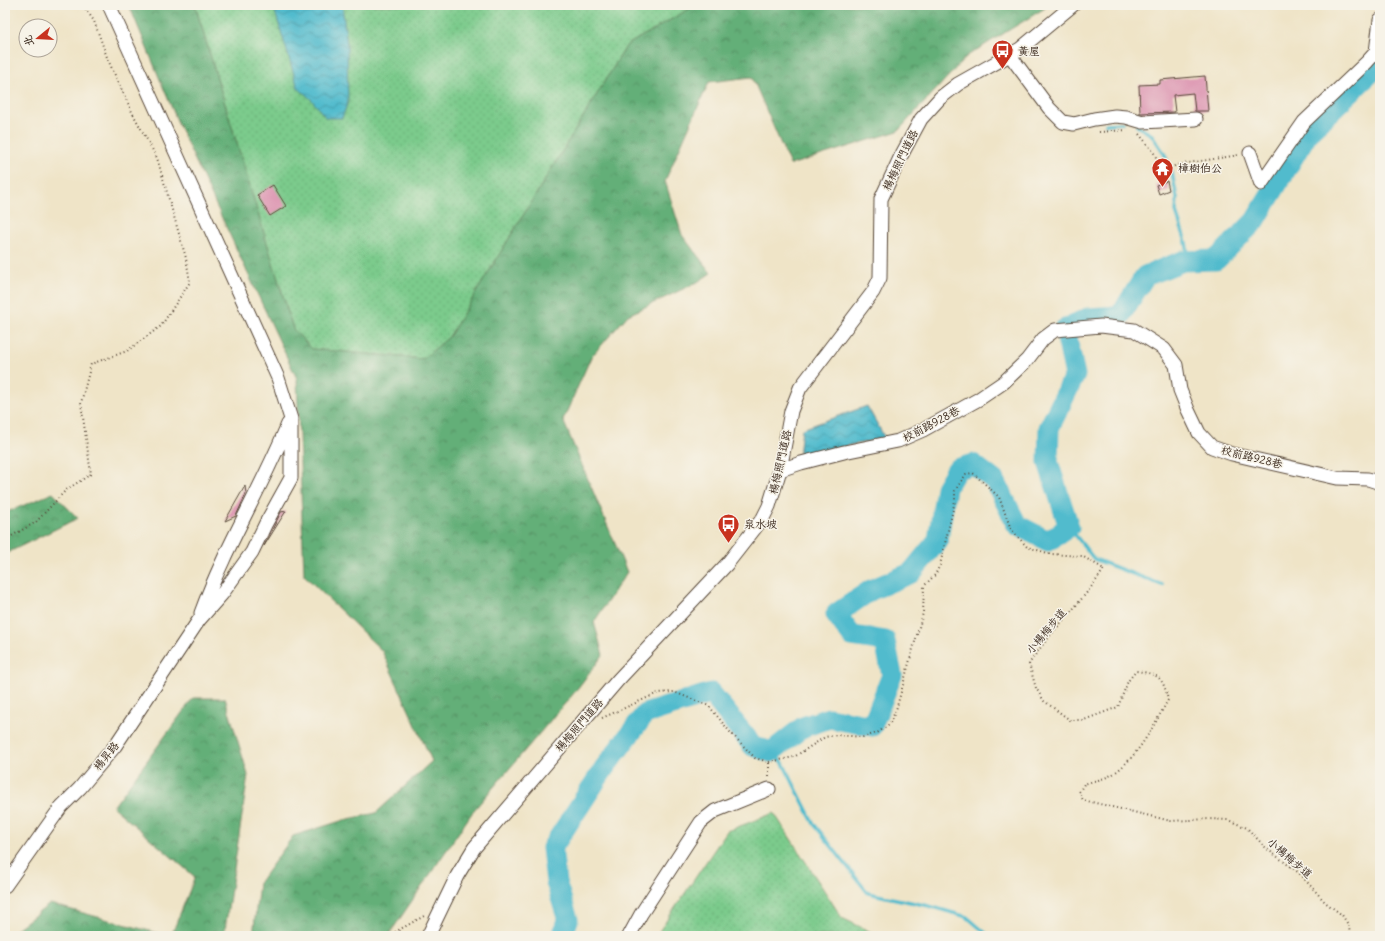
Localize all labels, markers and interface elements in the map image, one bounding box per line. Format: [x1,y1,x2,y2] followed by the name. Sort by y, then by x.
[18,18,58,58] north arrow
[20,34,37,48] text: 北
[989,38,1015,71] bus stop icon: 黃屋
[1018,44,1040,58] place label: 黃屋
[879,127,921,193] street label: 楊梅照門道路
[1150,155,1176,188] temple icon: 樟樹伯公
[1178,161,1222,175] place label: 樟樹伯公
[900,403,962,445] street label: 校前路928巷
[766,428,794,496] street label: 楊梅照門道路
[1220,443,1284,471] street label: 校前路928巷
[716,511,742,544] bus stop icon: 泉水坡
[744,517,777,531] place label: 泉水坡
[1023,605,1069,657] street label: 小楊梅步道
[552,696,606,754] street label: 楊梅照門道路
[90,739,122,773] street label: 楊昇路
[1265,835,1315,881] street label: 小楊梅步道

